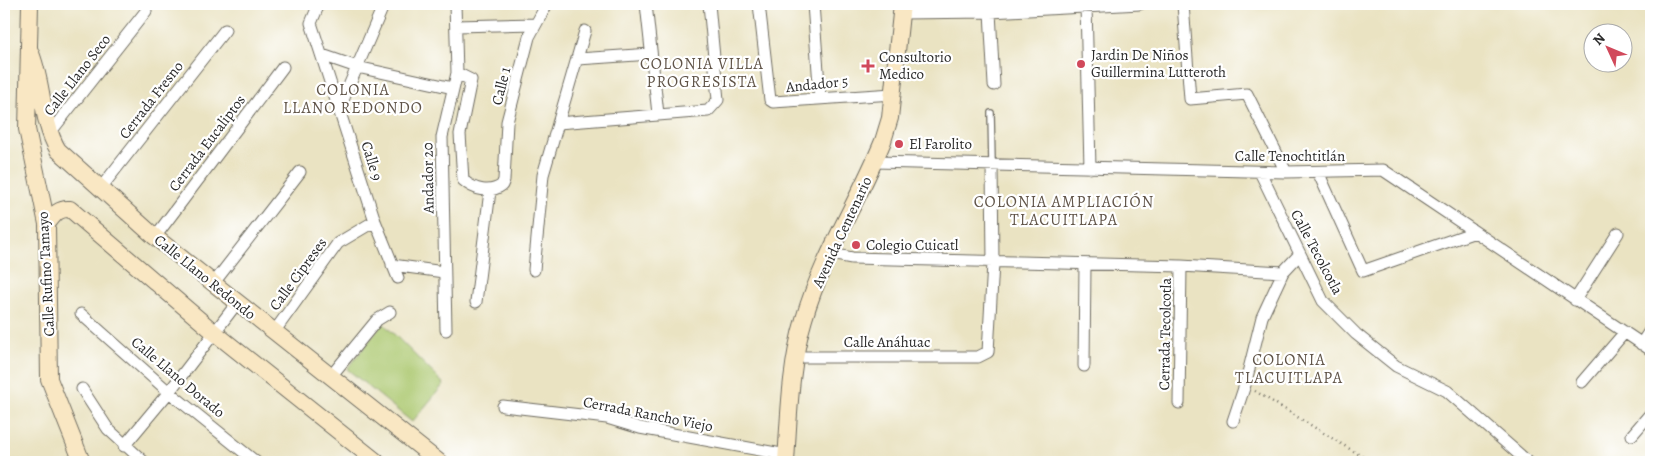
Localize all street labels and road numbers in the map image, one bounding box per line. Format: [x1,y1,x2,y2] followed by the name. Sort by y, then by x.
[39,30,115,120] street label: Calle Llano Seco
[114,57,188,143] street label: Cerrada Fresno
[487,65,515,107] street label: Calle 1
[784,71,849,97] street label: Andador 5
[164,91,250,195] street label: Cerrada Eucaliptos
[357,139,387,183] street label: Calle 9
[417,142,439,215] street label: Andador 20
[1235,146,1345,166] street label: Calle Tenochtitlán
[807,173,877,292] street label: Avenida Centenario
[1286,206,1348,298] street label: Calle Tecolcotla
[33,211,59,337] street label: Calle Rufino Tamayo
[150,230,260,324] street label: Calle Llano Redondo
[265,233,331,315] street label: Calle Cipreses
[1154,278,1176,390] street label: Cerrada Tecolcotla
[127,332,229,422] street label: Calle Llano Dorado
[844,332,930,352] street label: Calle Anáhuac
[581,392,715,436] street label: Cerrada Rancho Viejo

